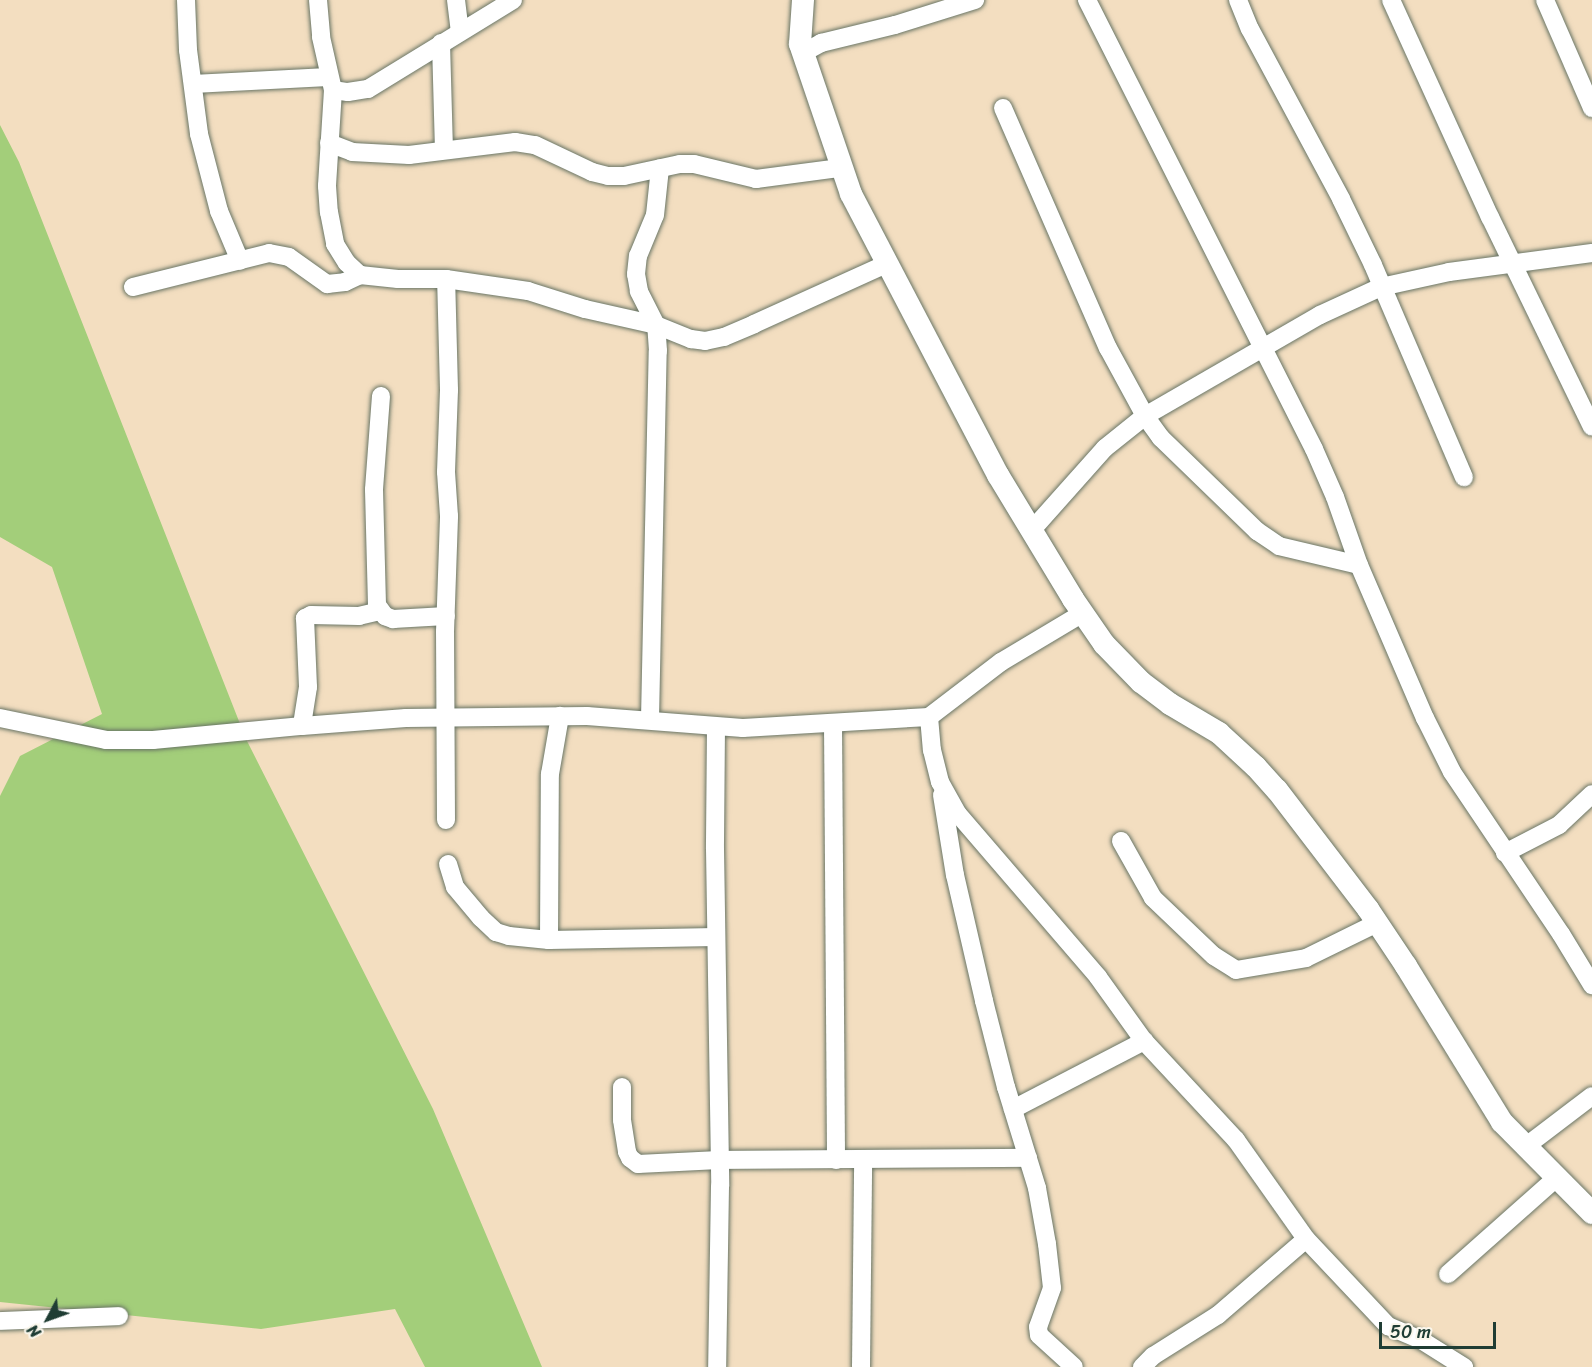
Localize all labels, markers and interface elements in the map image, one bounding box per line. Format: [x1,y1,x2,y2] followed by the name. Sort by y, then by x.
[18,1289,78,1349] north arrow
[1382,1310,1499,1348] scale bar
[1390,1316,1431,1348] text: 50 m
[19,1317,49,1345] text: N

